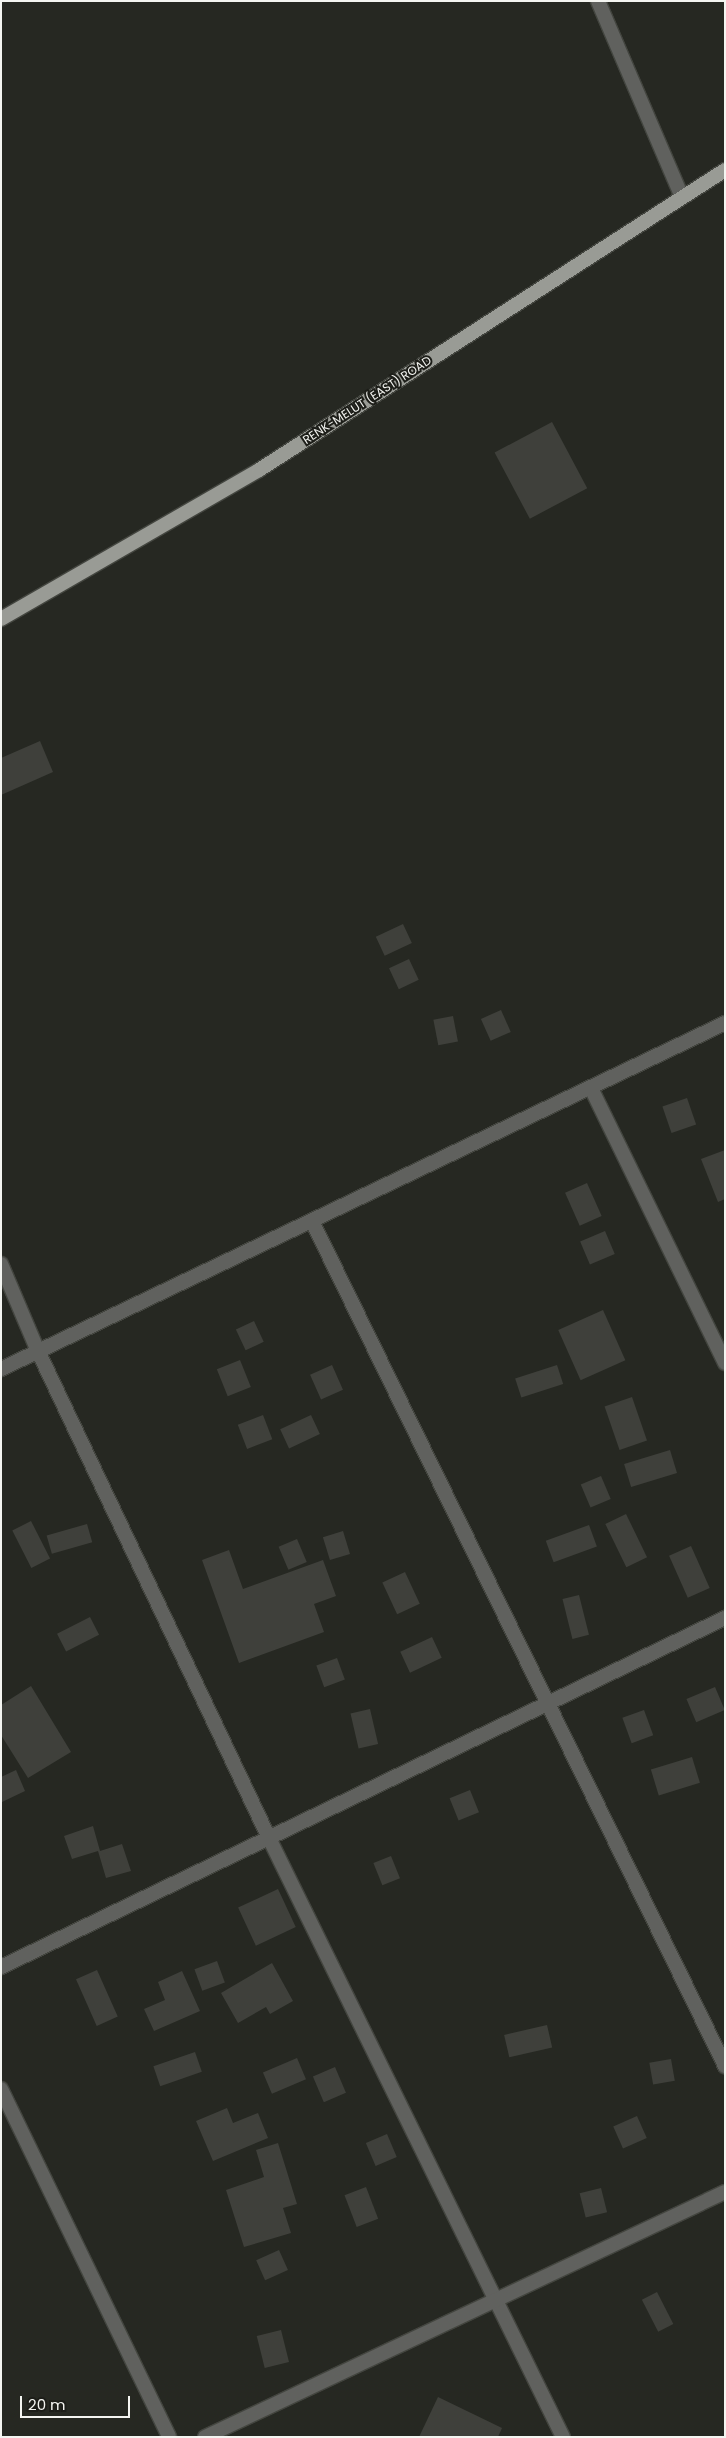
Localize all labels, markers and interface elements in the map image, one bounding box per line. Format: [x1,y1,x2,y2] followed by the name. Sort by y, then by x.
[300,353,434,447] street label: RENK-MELUT (EAST) ROAD
[22,2386,132,2418] scale bar
[28,2394,66,2415] text: 20 m

